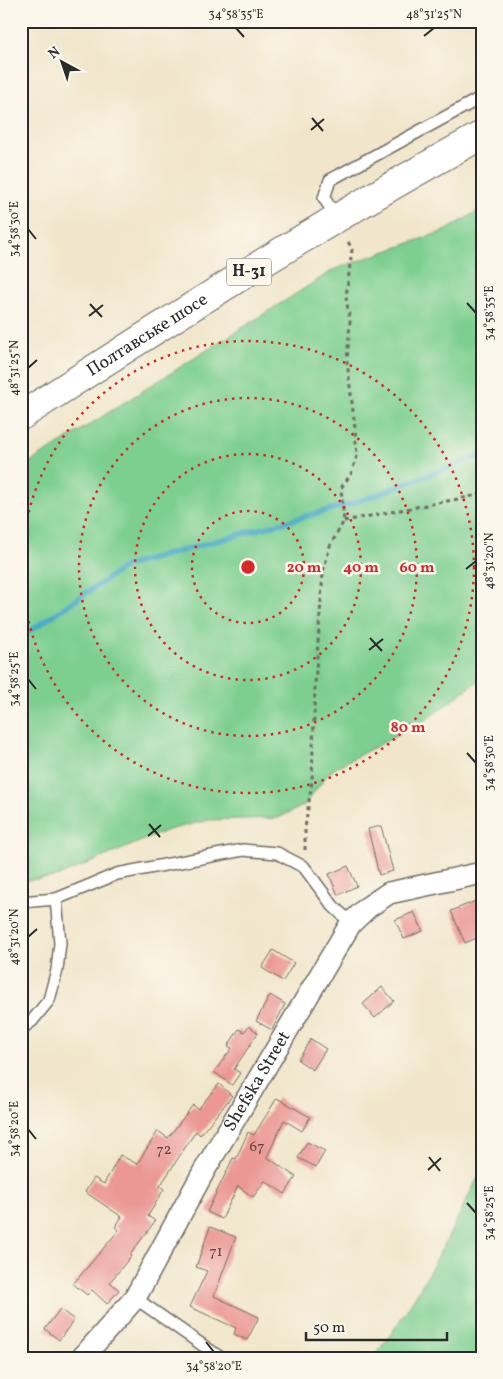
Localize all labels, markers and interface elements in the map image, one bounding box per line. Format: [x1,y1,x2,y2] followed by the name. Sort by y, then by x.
[209,7,263,23] text: 34°58'35"E
[406,7,462,23] text: 48°31'25"N
[38,38,88,88] north arrow
[45,43,65,64] text: N
[7,201,23,257] text: 34°58'30"E
[226,258,272,286] road number: Н-31
[482,286,498,340] text: 34°58'35"E
[82,287,213,383] street label: Полтавське шосе
[7,340,23,396] text: 48°31'25"N
[482,532,498,589] text: 48°31'20"N
[239,558,257,576] centre of rings
[287,558,322,579] text: 20 m
[343,558,379,579] text: 40 m
[400,558,435,579] text: 60 m
[7,651,23,707] text: 34°58'25"E
[391,718,426,739] text: 80 m
[482,735,498,791] text: 34°58'30"E
[7,908,23,965] text: 48°31'20"N
[218,1026,297,1136] street label: Shefska Street
[7,1101,23,1157] text: 34°58'20"E
[250,1137,264,1158] house number: 67
[156,1140,172,1161] house number: 72
[482,1185,498,1241] text: 34°58'25"E
[209,1242,223,1263] house number: 71
[306,1309,447,1341] scale bar
[313,1318,345,1339] text: 50 m
[186,1359,242,1375] text: 34°58'20"E

